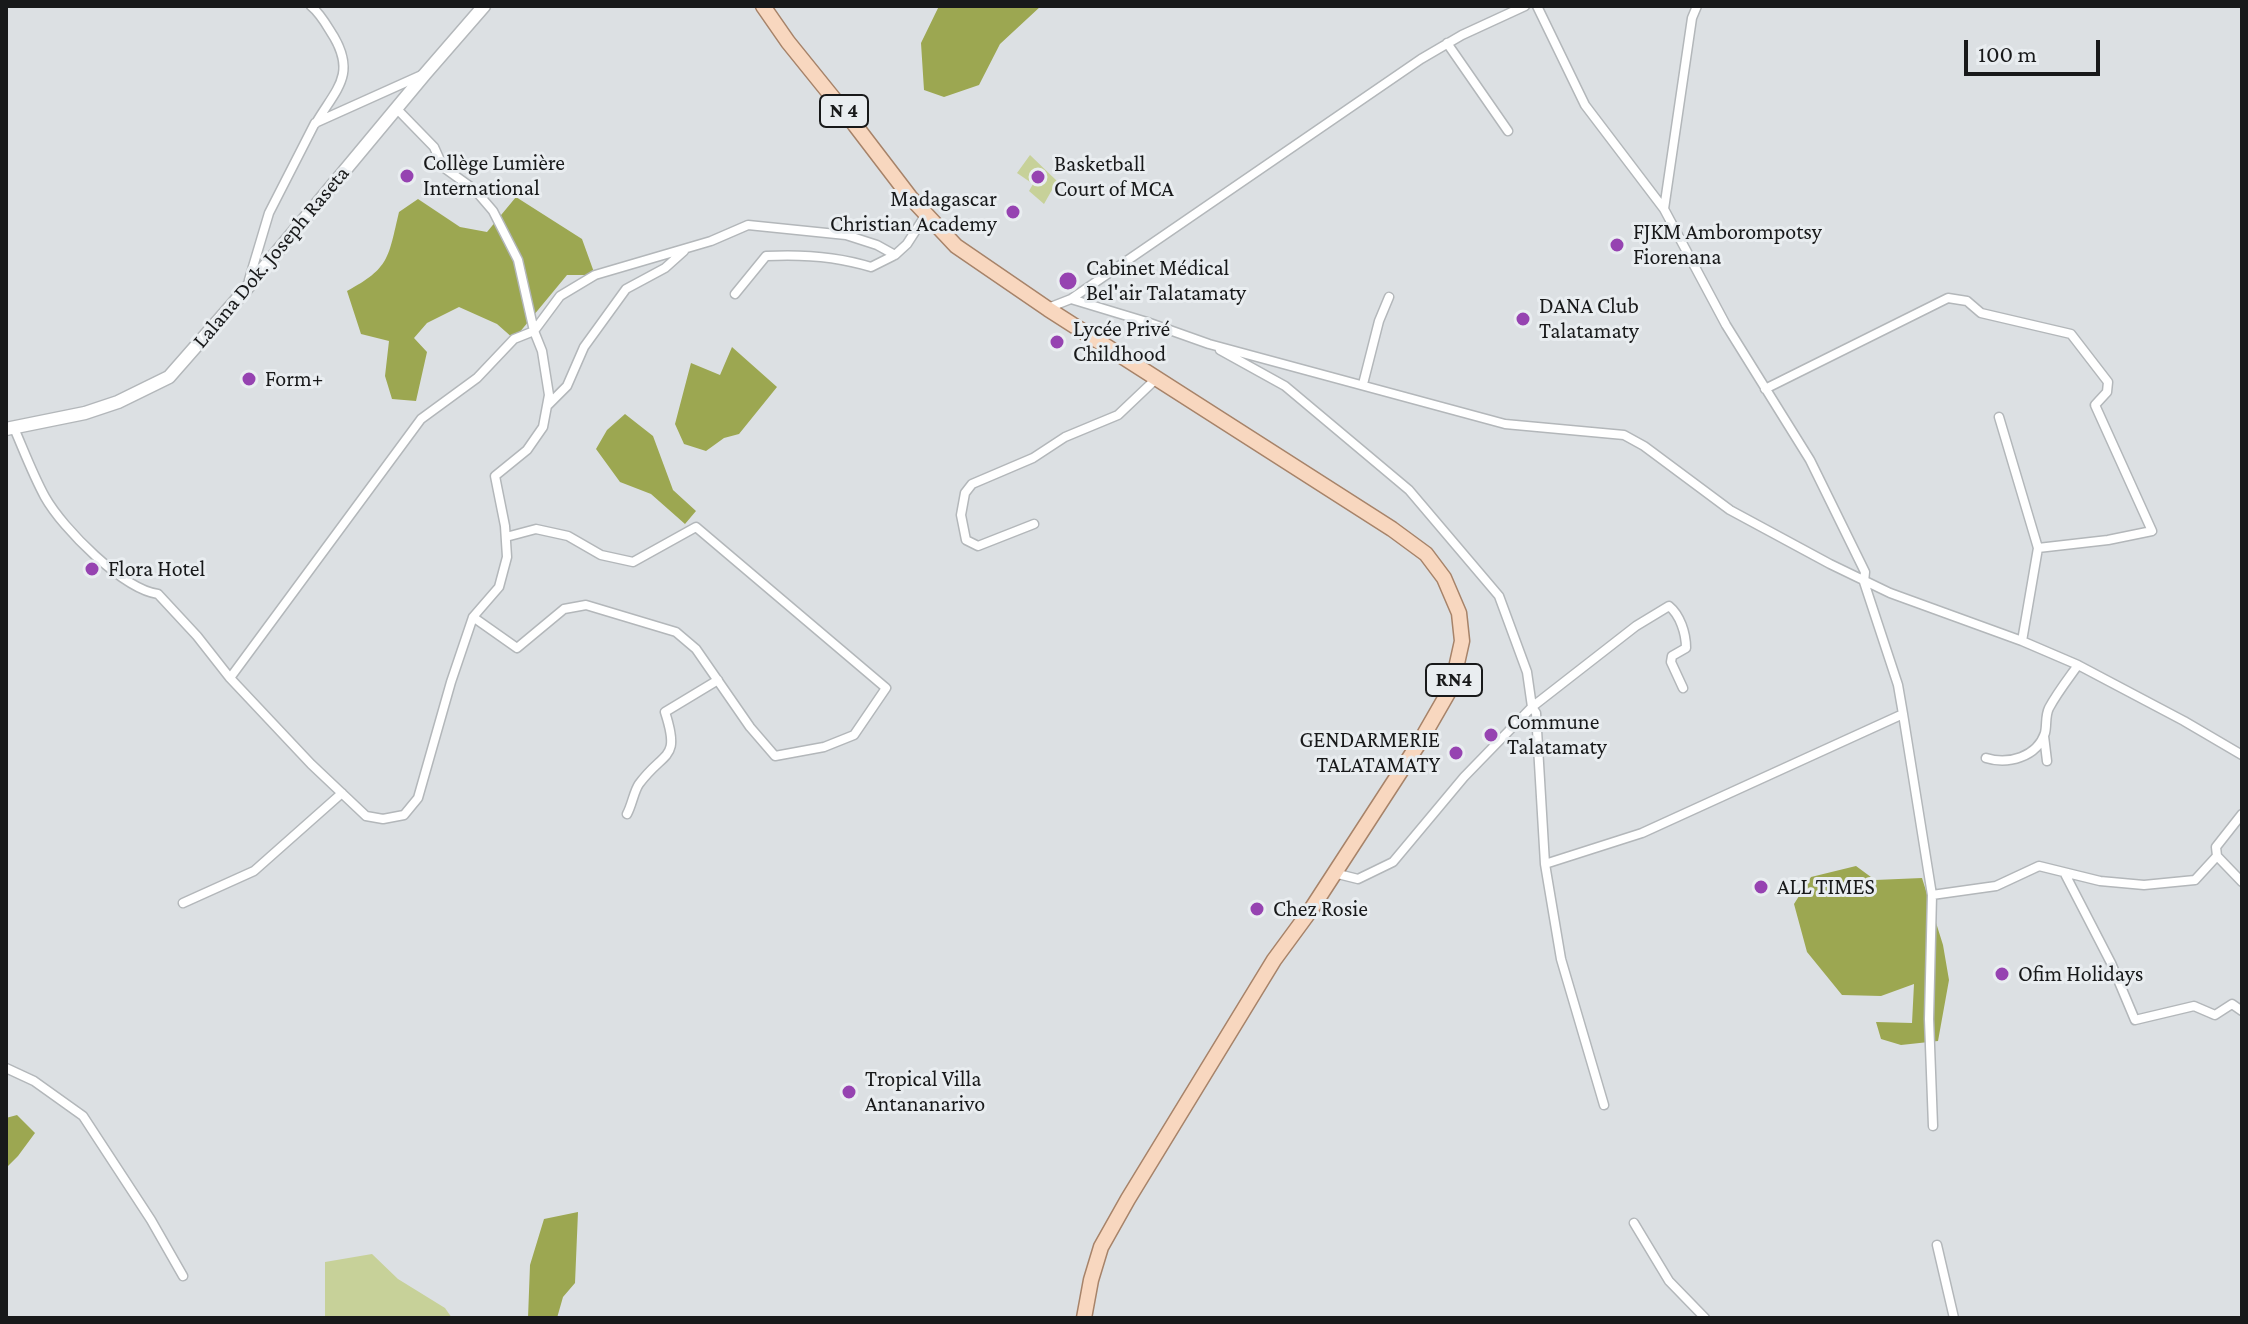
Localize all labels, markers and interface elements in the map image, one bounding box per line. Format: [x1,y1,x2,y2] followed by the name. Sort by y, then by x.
[1968,24,2104,74] scale bar
[1978,40,2037,67] text: 100 m
[820,95,868,127] road number: N 4
[423,150,565,202] place label: Collège Lumière International
[1054,151,1174,202] place label: Basketball Court of MCA
[187,161,355,353] street label: Lalana Dok. Joseph Raseta
[398,167,416,185] marker: Collège Lumière International
[1029,168,1047,186] marker: Basketball Court of MCA
[830,186,997,238] place label: Madagascar Christian Academy
[1004,203,1022,221] marker: Madagascar Christian Academy
[1633,219,1822,270] place label: FJKM Amborompotsy Fiorenana
[1608,236,1626,254] marker: FJKM Amborompotsy Fiorenana
[1086,255,1246,306] place label: Cabinet Médical Bel'air Talatamaty
[1057,270,1079,292] marker: Cabinet Médical Bel'air Talatamaty
[1539,293,1639,344] place label: DANA Club Talatamaty
[1514,310,1532,328] marker: DANA Club Talatamaty
[1073,316,1170,368] place label: Lycée Privé Childhood
[1048,333,1066,351] marker: Lycée Privé Childhood
[265,366,323,392] place label: Form+
[240,370,258,388] marker: Form+
[108,556,205,582] place label: Flora Hotel
[83,560,101,578] marker: Flora Hotel
[1426,664,1482,696] road number: RN4
[1507,709,1607,760] place label: Commune Talatamaty
[1482,726,1500,744] marker: Commune Talatamaty
[1299,727,1440,778] place label: GENDARMERIE TALATAMATY
[1447,744,1465,762] marker: GENDARMERIE TALATAMATY
[1777,874,1875,900] place label: ALL TIMES
[1752,878,1770,896] marker: ALL TIMES
[1273,896,1368,922] place label: Chez Rosie
[1248,900,1266,918] marker: Chez Rosie
[2018,961,2143,987] place label: Ofim Holidays
[1993,965,2011,983] marker: Ofim Holidays
[865,1066,985,1118] place label: Tropical Villa Antananarivo
[840,1083,858,1101] marker: Tropical Villa Antananarivo

